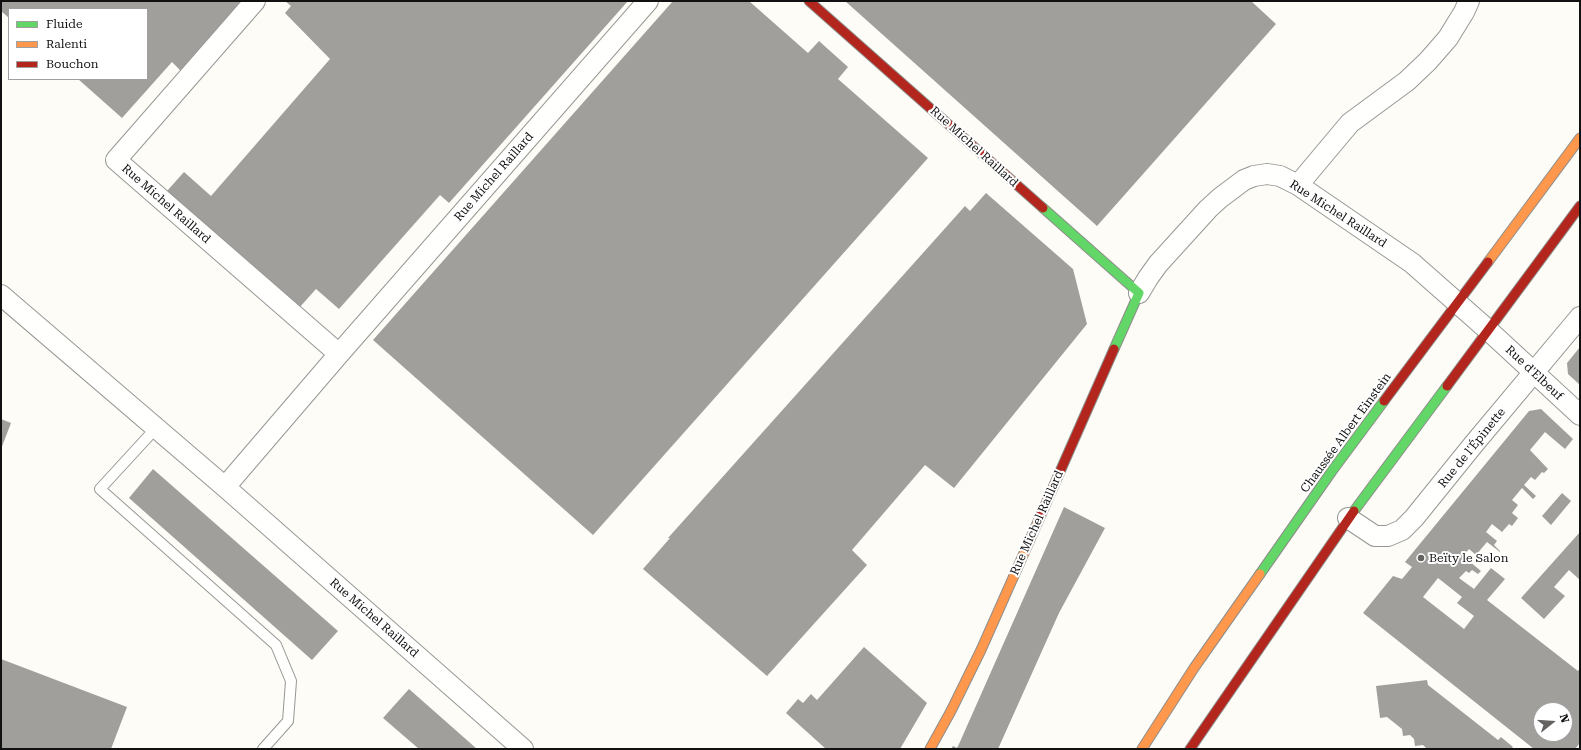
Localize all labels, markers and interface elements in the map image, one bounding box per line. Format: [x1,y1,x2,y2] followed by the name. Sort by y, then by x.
[8,8,148,80] legend
[46,17,83,31] text: Fluide
[46,37,87,51] text: Ralenti
[46,57,99,71] text: Bouchon
[927,104,1021,190] street label: Rue Michel Raillard
[451,130,537,224] street label: Rue Michel Raillard
[119,161,213,247] street label: Rue Michel Raillard
[1287,177,1389,251] street label: Rue Michel Raillard
[1502,343,1566,403] street label: Rue d'Elbeuf
[1298,370,1394,496] street label: Chaussée Albert Einstein
[1435,405,1509,491] street label: Rue de l'Épinette
[1007,468,1067,578] street label: Rue Michel Raillard
[1429,551,1508,565] place label: Beïty le Salon
[1416,553,1426,563] marker: Beïty le Salon
[327,575,421,661] street label: Rue Michel Raillard
[1533,702,1573,742] north arrow
[1557,713,1571,725] text: N

